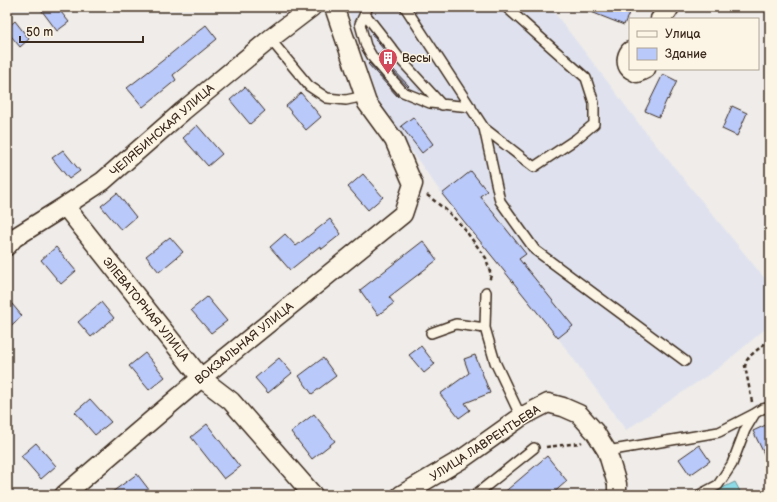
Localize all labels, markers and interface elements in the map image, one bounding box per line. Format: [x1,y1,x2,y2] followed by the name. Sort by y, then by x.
[20,18,143,44] scale bar
[629,18,759,70] legend
[26,25,53,40] text: 50 m
[665,27,701,42] text: Улица
[377,47,399,75] building icon: Весы
[665,47,707,62] text: Здание
[402,51,431,66] place label: Весы
[107,80,218,180] street label: ЧЕЛЯБИНСКАЯ УЛИЦА
[99,254,193,365] street label: ЭЛЕВАТОРНАЯ УЛИЦА
[192,299,297,388] street label: ВОКЗАЛЬНАЯ УЛИЦА
[427,402,544,485] street label: УЛИЦА ЛАВРЕНТЬЕВА

